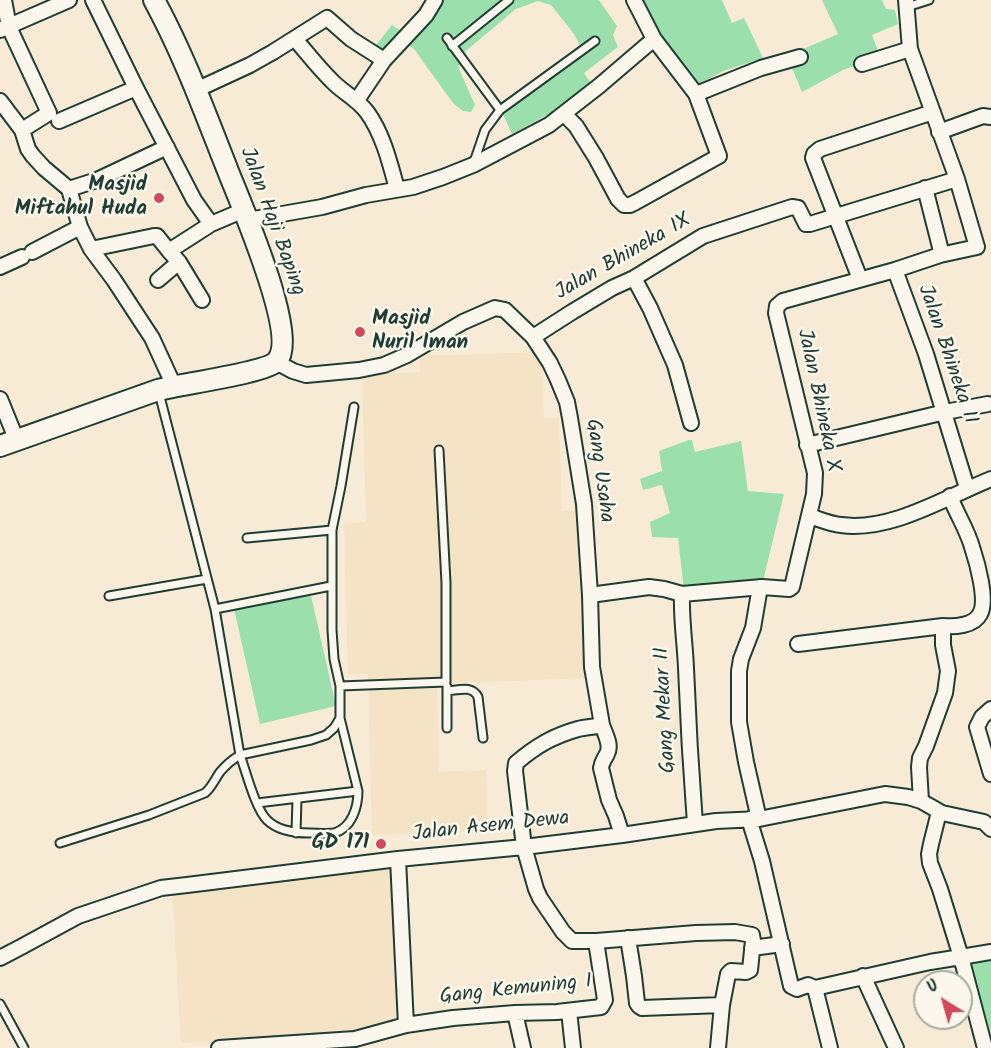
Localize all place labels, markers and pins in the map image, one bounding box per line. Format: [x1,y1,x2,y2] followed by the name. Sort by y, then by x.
[15,173,147,223] place label: Masjid Miftahul Huda
[152,191,166,205] marker: Masjid Miftahul Huda
[372,307,468,357] place label: Masjid Nuril Iman
[353,325,367,339] marker: Masjid Nuril Iman
[312,831,369,857] place label: GD 171
[374,837,388,851] marker: GD 171

